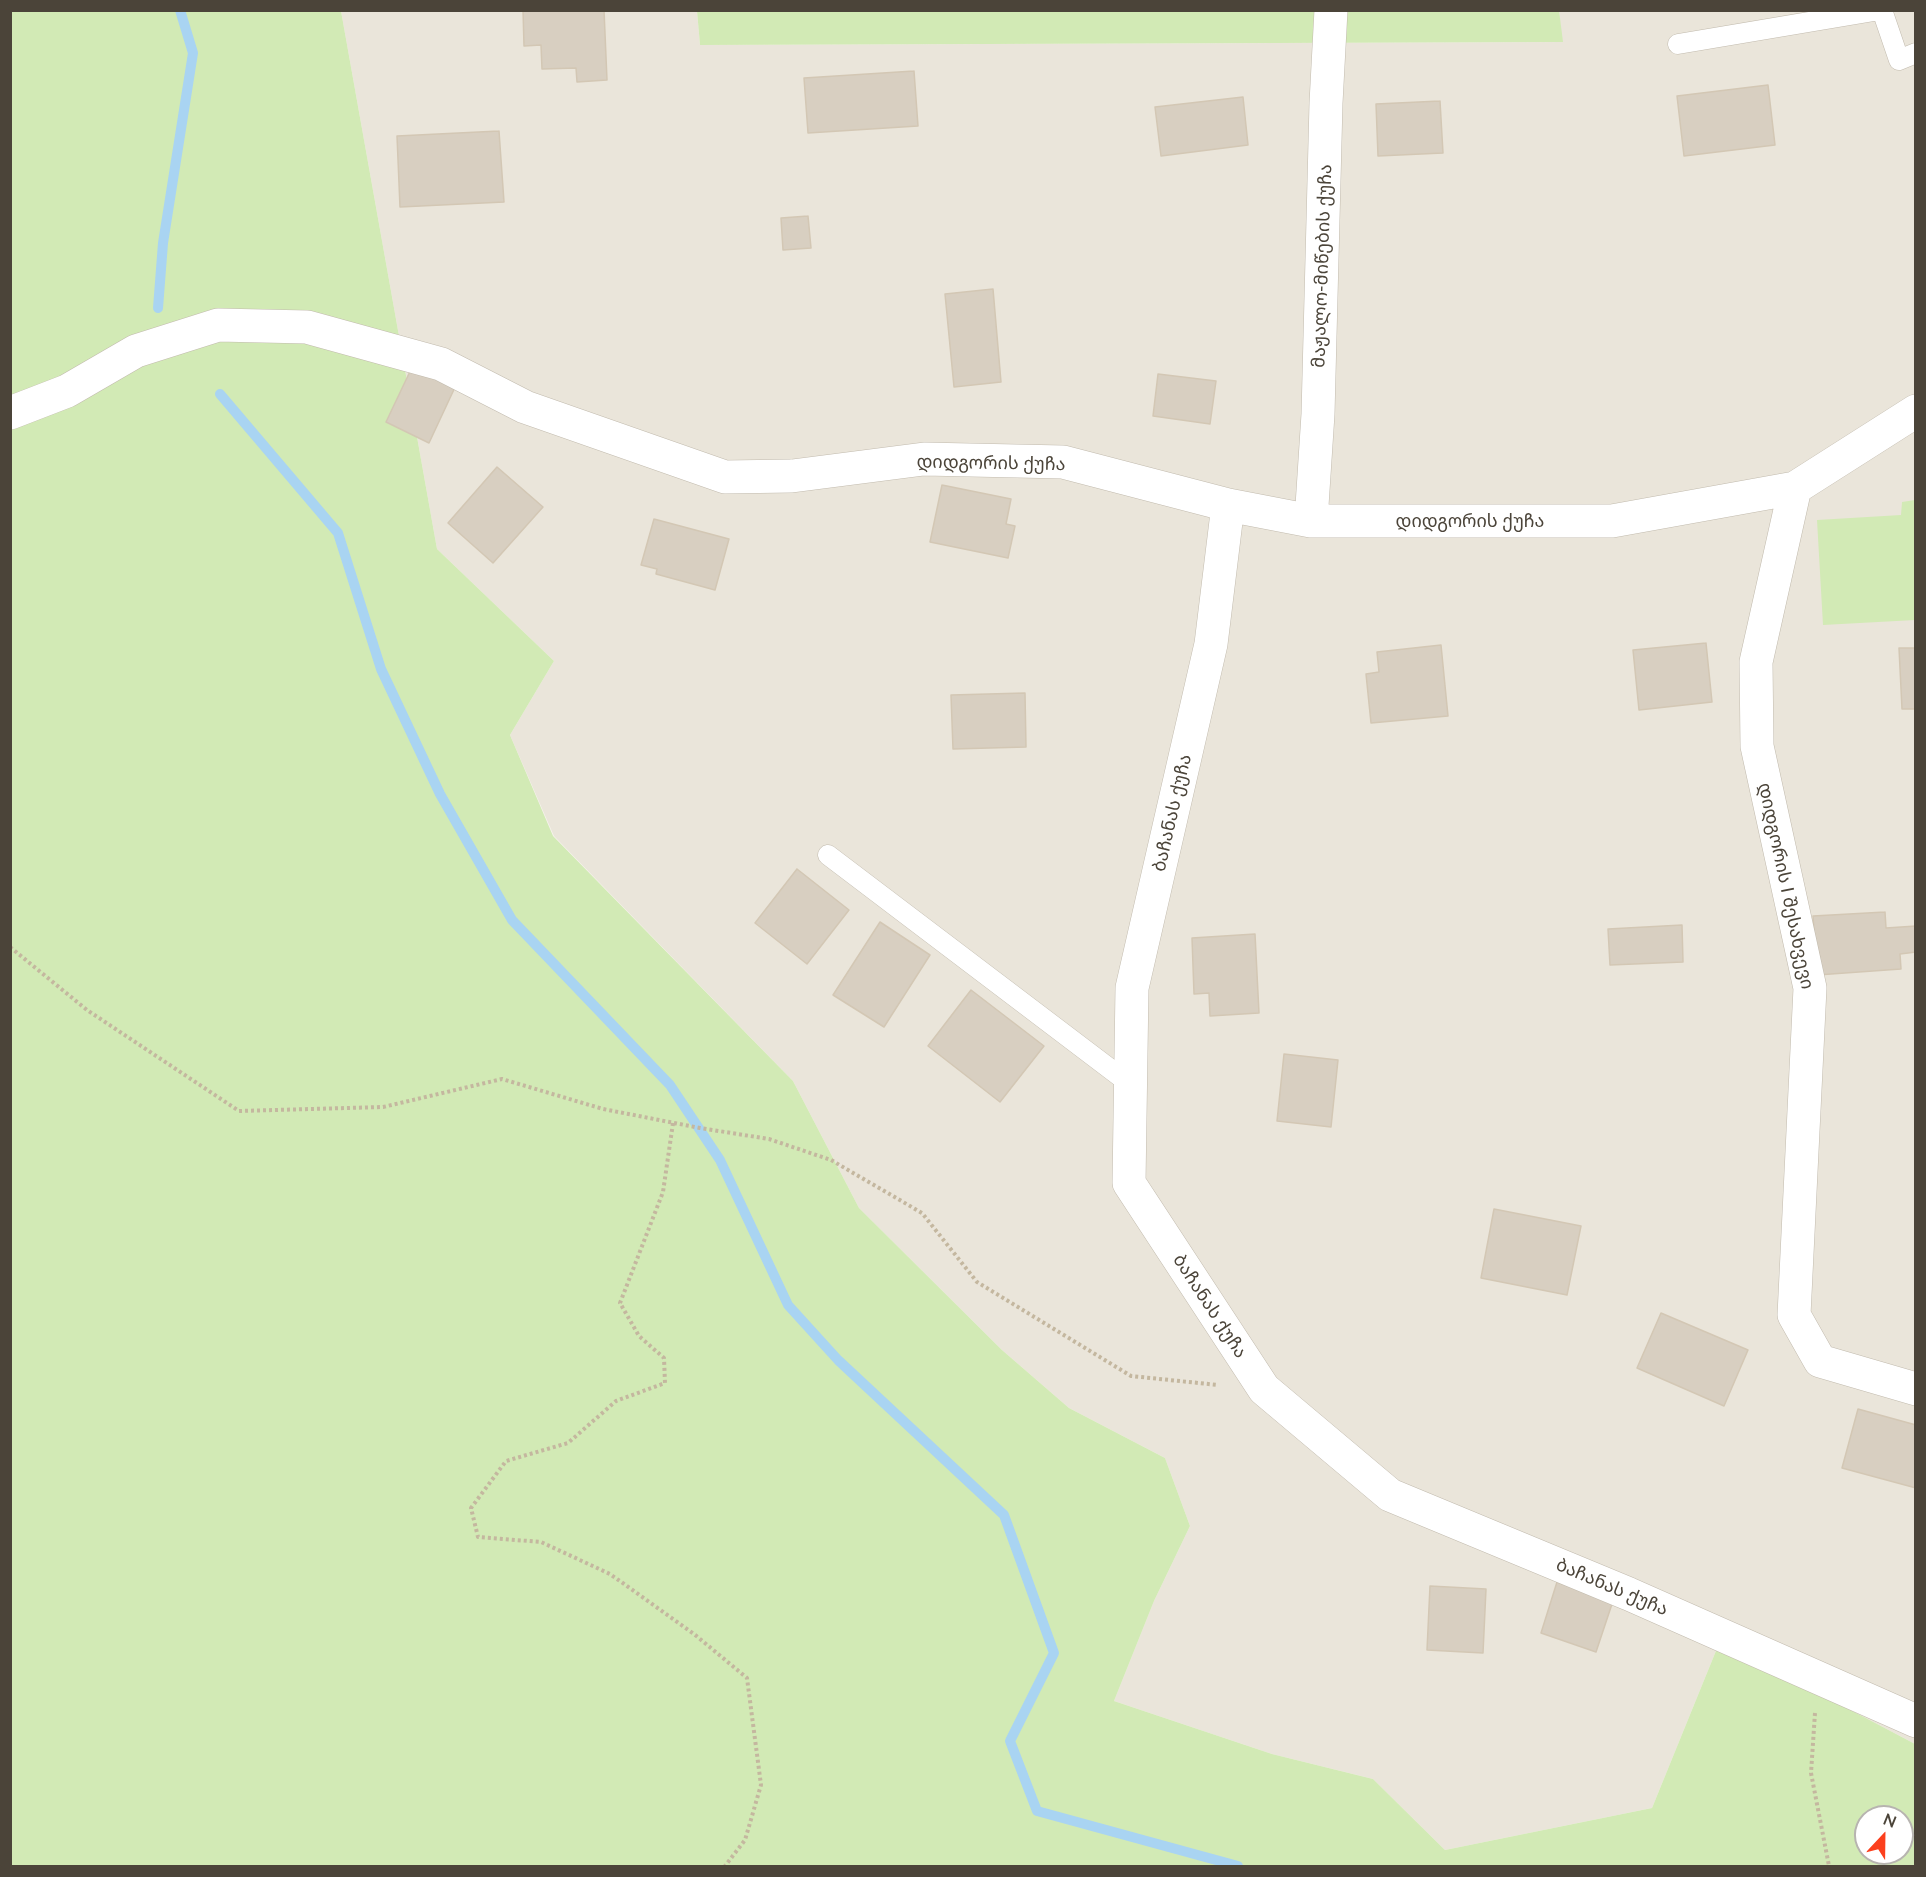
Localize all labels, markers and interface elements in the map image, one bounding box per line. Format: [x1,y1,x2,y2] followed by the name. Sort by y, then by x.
[1308,164,1336,368] street label: მაჟალო-მიწების ქუჩა
[916,451,1066,475] street label: დიდგორის ქუჩა
[1396,510,1544,532] street label: დიდგორის ქუჩა
[1148,752,1196,874] street label: ბაჩანას ქუჩა
[1754,781,1818,991] street label: დიდგორის I შესახვევი
[1168,1250,1252,1362] street label: ბაჩანას ქუჩა
[1553,1554,1671,1620] street label: ბაჩანას ქუჩა
[1854,1805,1914,1865] north arrow
[1881,1809,1899,1831] text: N

